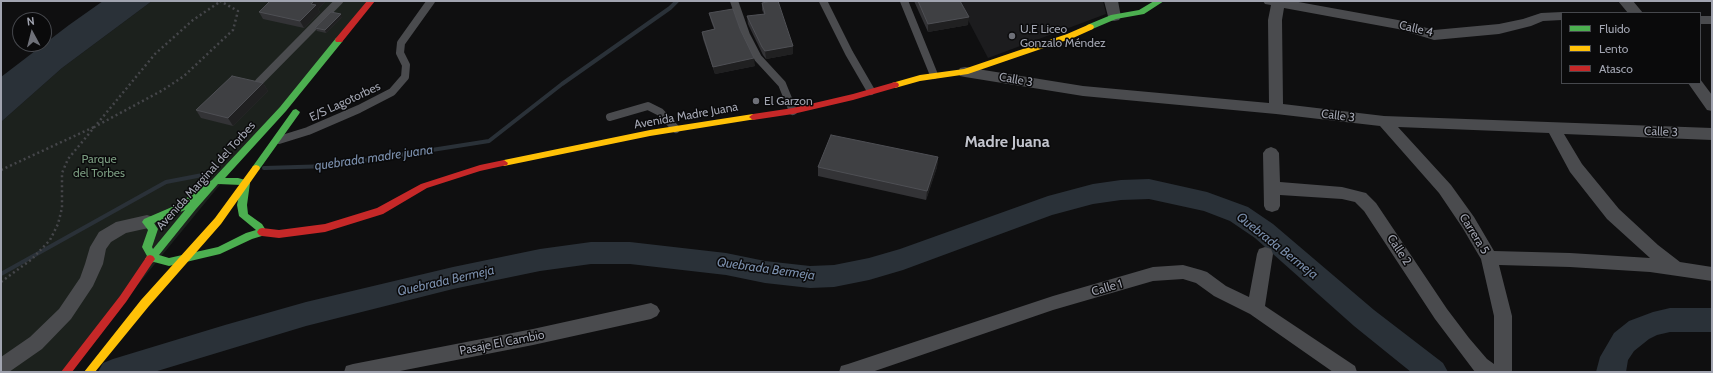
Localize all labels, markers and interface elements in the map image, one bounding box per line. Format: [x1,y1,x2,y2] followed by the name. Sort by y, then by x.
[12,12,52,52] north arrow
[1561,12,1701,84] legend
[26,14,35,29] text: N
[1398,18,1434,40] street label: Calle 4
[1599,21,1630,36] text: Fluido
[1020,22,1106,50] place label: U.E Liceo Gonzalo Méndez
[1007,31,1017,41] marker: U.E Liceo Gonzalo Méndez
[1599,41,1628,56] text: Lento
[1599,61,1633,76] text: Atasco
[998,70,1034,90] street label: Calle 3
[307,79,383,125] street label: E/S Lagotorbes
[764,94,813,108] place label: El Garzon
[751,96,761,106] marker: El Garzon
[633,100,739,132] street label: Avenida Madre Juana
[1320,107,1356,125] street label: Calle 3
[153,119,259,233] street label: Avenida Marginal del Torbes
[1644,124,1678,140] street label: Calle 3
[964,132,1050,152] district label: Madre Juana
[314,142,434,174] water label: quebrada madre juana
[73,152,125,180] park label: Parque del Torbes
[1233,209,1321,283] water label: Quebrada Bermeja
[1456,211,1492,257] street label: Carrera 5
[1384,232,1414,268] street label: Calle 2
[716,254,816,284] water label: Quebrada Bermeja
[396,262,496,300] water label: Quebrada Bermeja
[1090,277,1124,299] street label: Calle 1
[458,328,546,358] street label: Pasaje El Cambio

